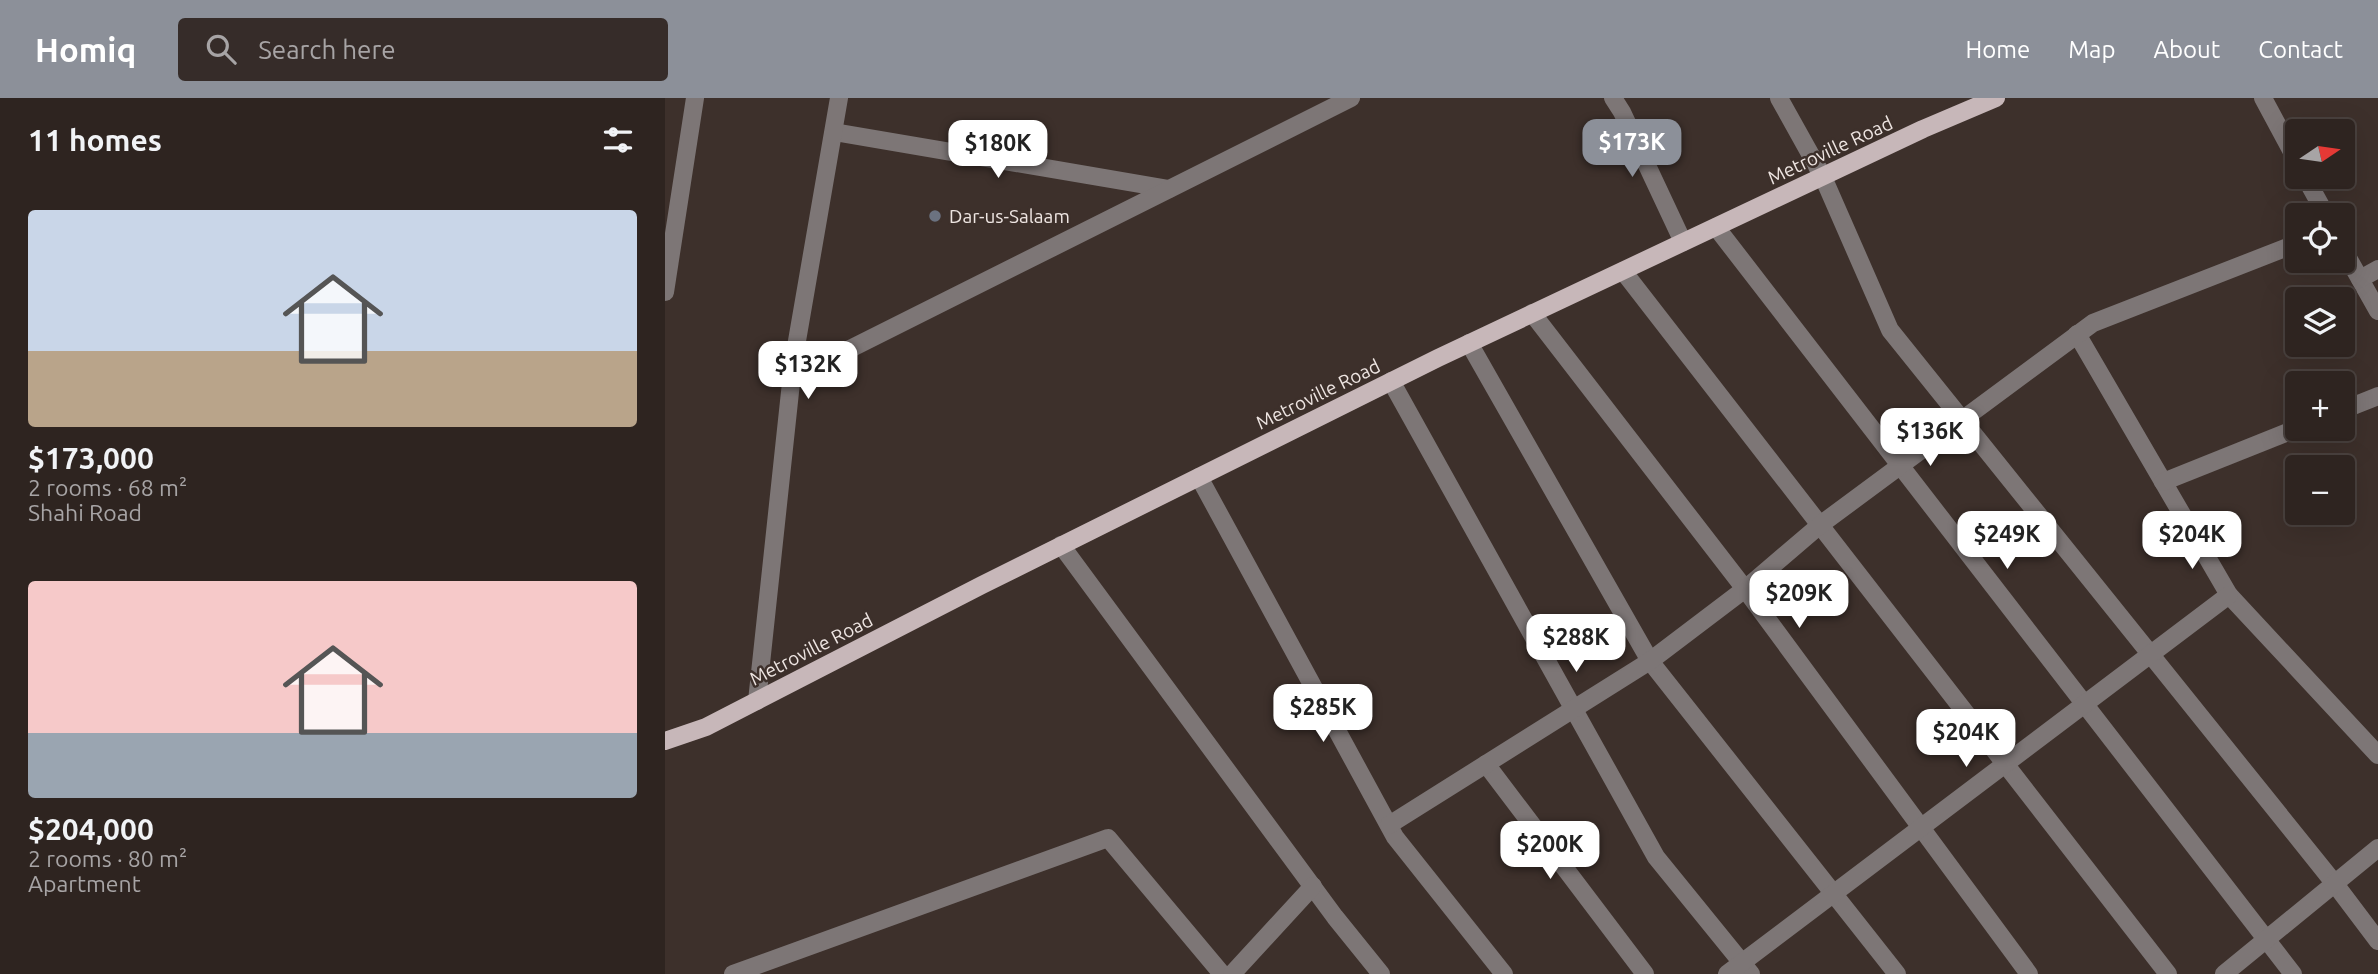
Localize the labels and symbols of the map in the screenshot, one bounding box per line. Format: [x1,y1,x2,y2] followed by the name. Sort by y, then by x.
[1764,111,1896,189] street label: Metroville Road
[2285,119,2355,189] north arrow
[949,120,1047,180] pin: $180K
[1583,120,1681,179] pin: $173K
[949,205,1070,227] place label: Dar-us-Salaam
[927,208,943,224] marker: Dar-us-Salaam
[759,342,857,401] pin: $132K
[1252,354,1384,434] street label: Metroville Road
[1881,408,1979,468] pin: $136K
[1958,512,2056,571] pin: $249K
[2143,512,2241,571] pin: $204K
[1750,570,1848,630] pin: $209K
[746,609,876,689] street label: Metroville Road
[1527,614,1625,674] pin: $288K
[1274,684,1372,744] pin: $285K
[1917,710,2015,769] pin: $204K
[1501,822,1599,881] pin: $200K

